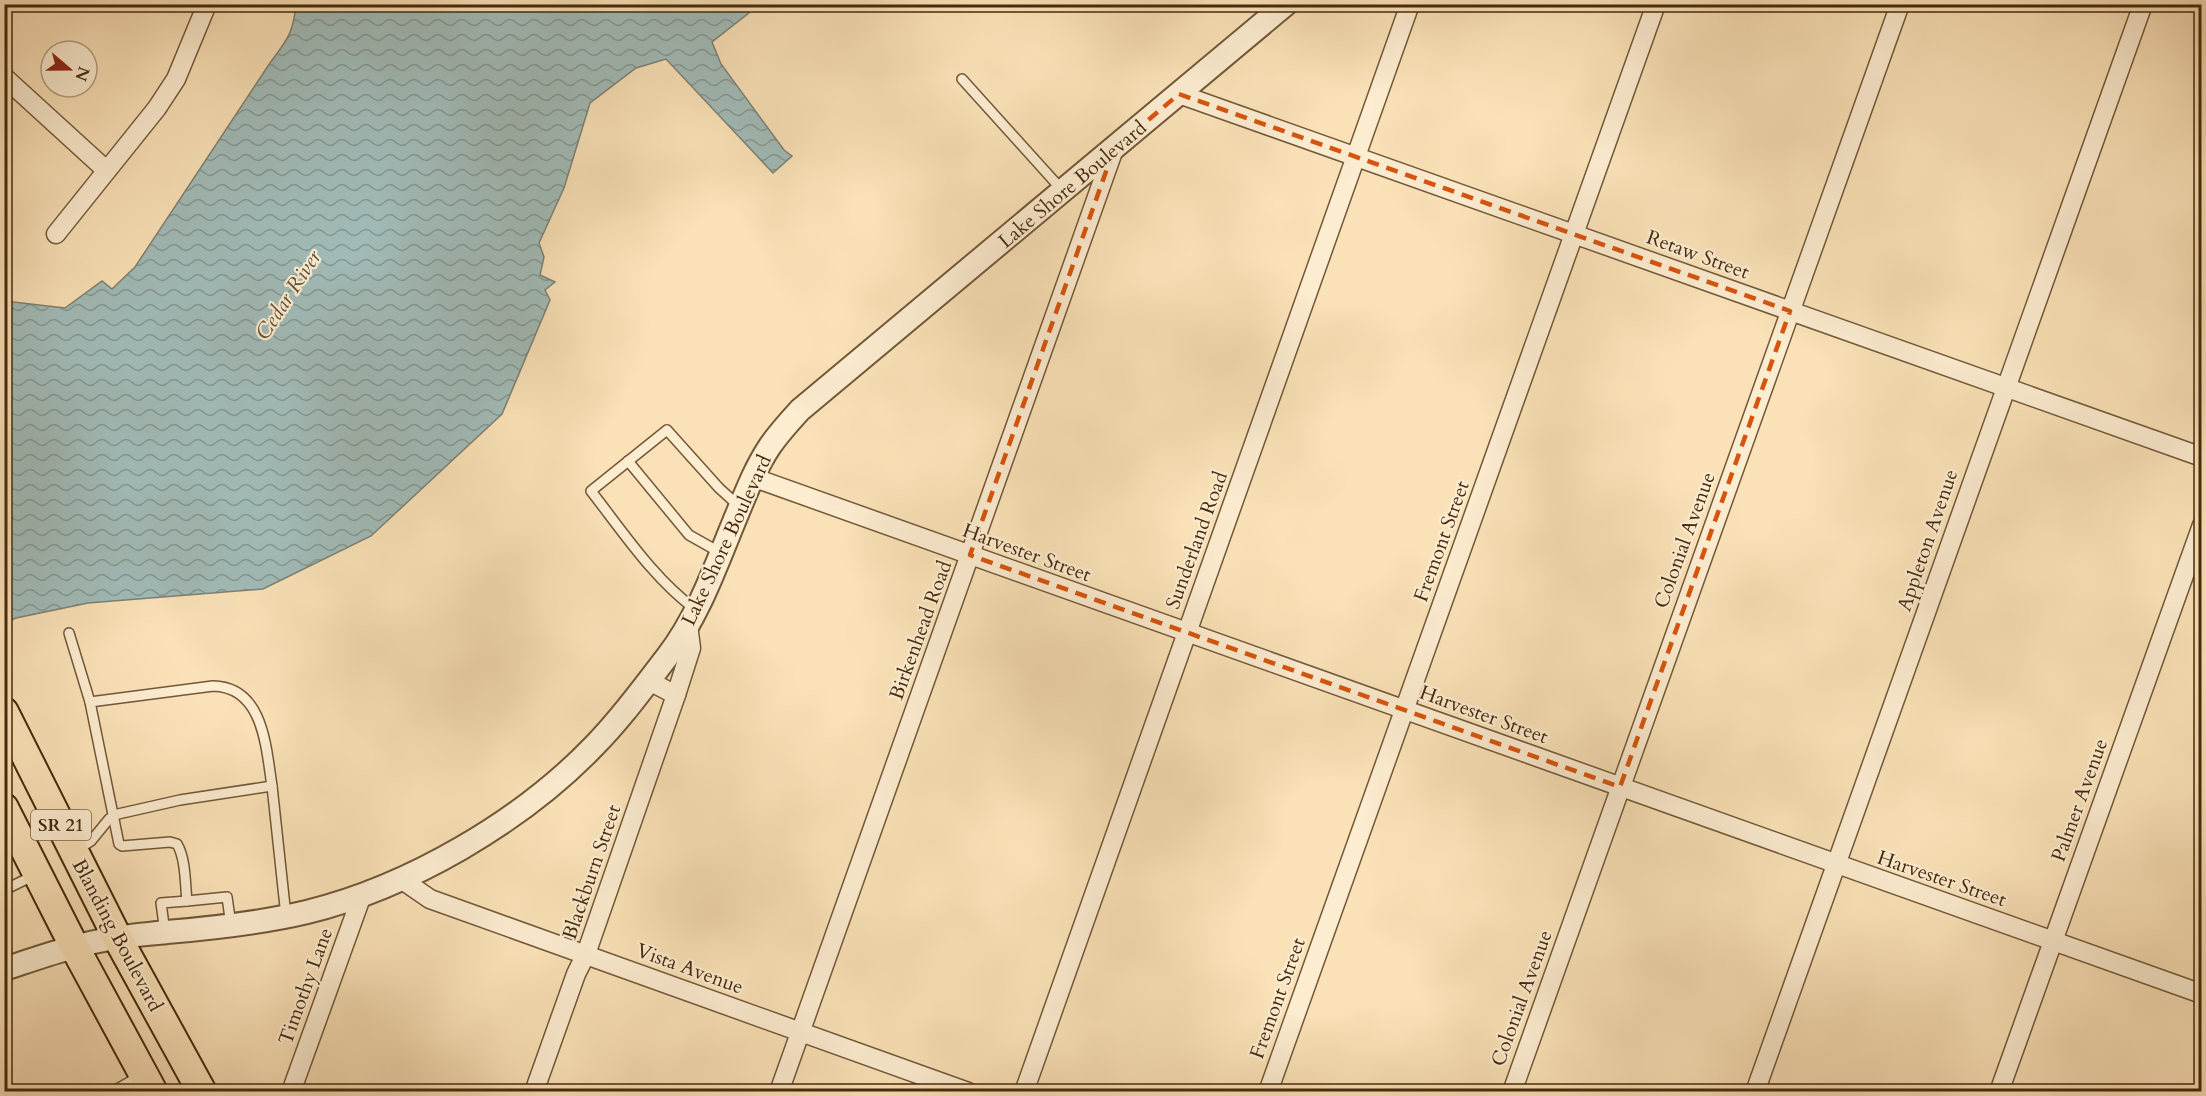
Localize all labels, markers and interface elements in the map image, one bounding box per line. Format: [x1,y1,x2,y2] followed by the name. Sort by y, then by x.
[39,39,99,99] north arrow
[69,63,95,84] text: N
[993,114,1152,254] street label: Lake Shore Boulevard
[1643,223,1754,286] street label: Retaw Street
[249,244,329,346] water label: Cedar River
[675,450,778,630] street label: Lake Shore Boulevard
[1891,466,1964,615] street label: Appleton Avenue
[1159,467,1234,613] street label: Sunderland Road
[1647,468,1722,612] street label: Colonial Avenue
[1407,476,1476,605] street label: Fremont Street
[959,517,1095,588] street label: Harvester Street
[883,556,958,704] street label: Birkenhead Road
[1416,679,1552,750] street label: Harvester Street
[2045,735,2114,865] street label: Palmer Avenue
[556,800,627,943] street label: Blackburn Street
[31,810,91,840] road number: SR 21
[1874,844,2011,913] street label: Harvester Street
[66,854,169,1017] street label: Blanding Boulevard
[272,924,339,1048] street label: Timothy Lane
[1484,926,1559,1070] street label: Colonial Avenue
[1243,933,1312,1062] street label: Fremont Street
[632,937,747,1000] street label: Vista Avenue

